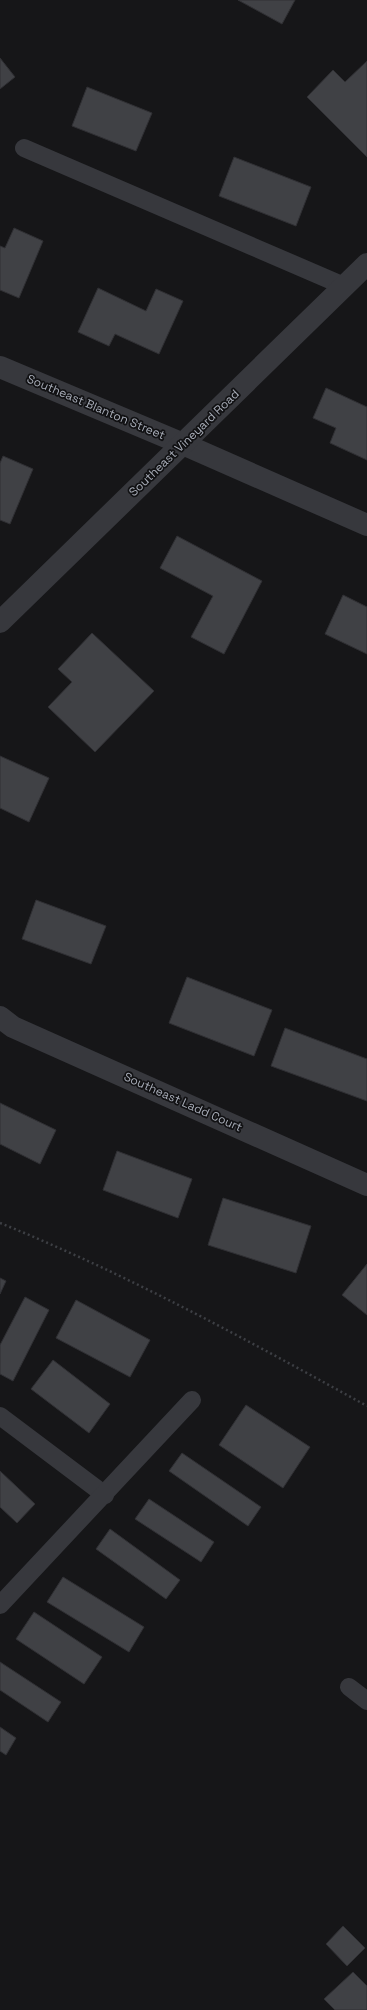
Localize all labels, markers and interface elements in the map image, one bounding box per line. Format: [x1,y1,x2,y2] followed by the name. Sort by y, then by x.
[25,371,167,443] street label: Southeast Blanton Street
[125,386,243,500] street label: Southeast Vineyard Road
[121,1069,245,1135] street label: Southeast Ladd Court

